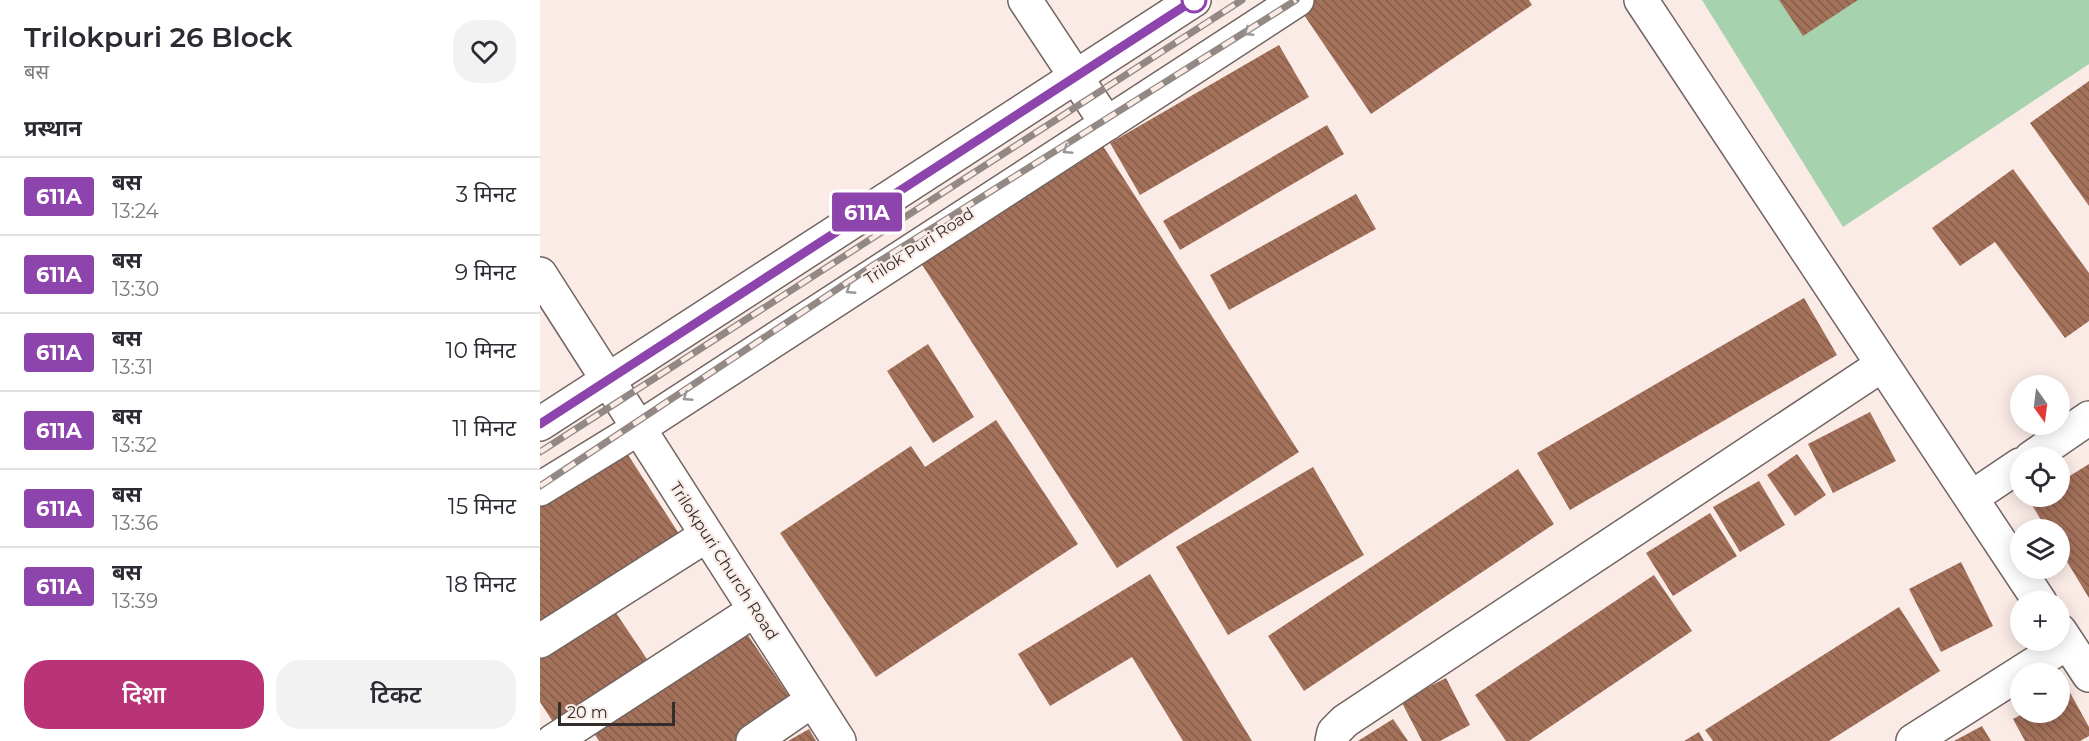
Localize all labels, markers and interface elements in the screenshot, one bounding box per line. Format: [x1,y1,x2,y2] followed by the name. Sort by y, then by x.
[1181,0,1207,13] unlabelled marker
[24,20,293,54] text: Trilokpuri 26 Block
[453,20,516,83] button: heart
[1243,25,1254,36] one-way arrow
[24,60,49,84] text: बस
[24,115,82,142] text: प्रस्थान
[1062,142,1073,153] one-way arrow
[112,169,142,196] text: बस
[456,181,516,208] text: 3 मिनट
[36,184,82,209] text: 611A
[825,192,909,232] line badge: 611A
[112,199,159,223] text: 13:24
[844,200,890,225] text: 611A
[861,204,977,288] street label: Trilok Puri Road
[112,247,142,274] text: बस
[455,259,516,286] text: 9 मिनट
[36,262,82,287] text: 611A
[112,277,159,301] text: 13:30
[846,283,856,295] one-way arrow
[112,325,142,352] text: बस
[446,337,516,364] text: 10 मिनट
[36,340,82,365] text: 611A
[112,355,153,379] text: 13:31
[2010,375,2070,435] north arrow
[2010,375,2070,723] map controls
[682,389,693,400] one-way arrow
[112,403,142,430] text: बस
[452,415,516,442] text: 11 मिनट
[36,418,82,443] text: 611A
[112,433,157,457] text: 13:32
[2010,447,2070,507] button: locate
[666,478,782,644] street label: Trilokpuri Church Road
[112,481,142,508] text: बस
[448,493,516,520] text: 15 मिनट
[36,496,82,521] text: 611A
[112,511,158,535] text: 13:36
[2010,519,2070,579] button: layers
[112,559,142,586] text: बस
[446,571,516,598] text: 18 मिनट
[36,574,82,599] text: 611A
[112,589,158,613] text: 13:39
[2010,591,2070,651] button: +
[24,660,264,729] button: दिशा
[276,660,516,729] button: टिकट
[2010,663,2070,723] button: −
[558,699,675,726] scale bar
[567,703,608,722] text: 20 m

